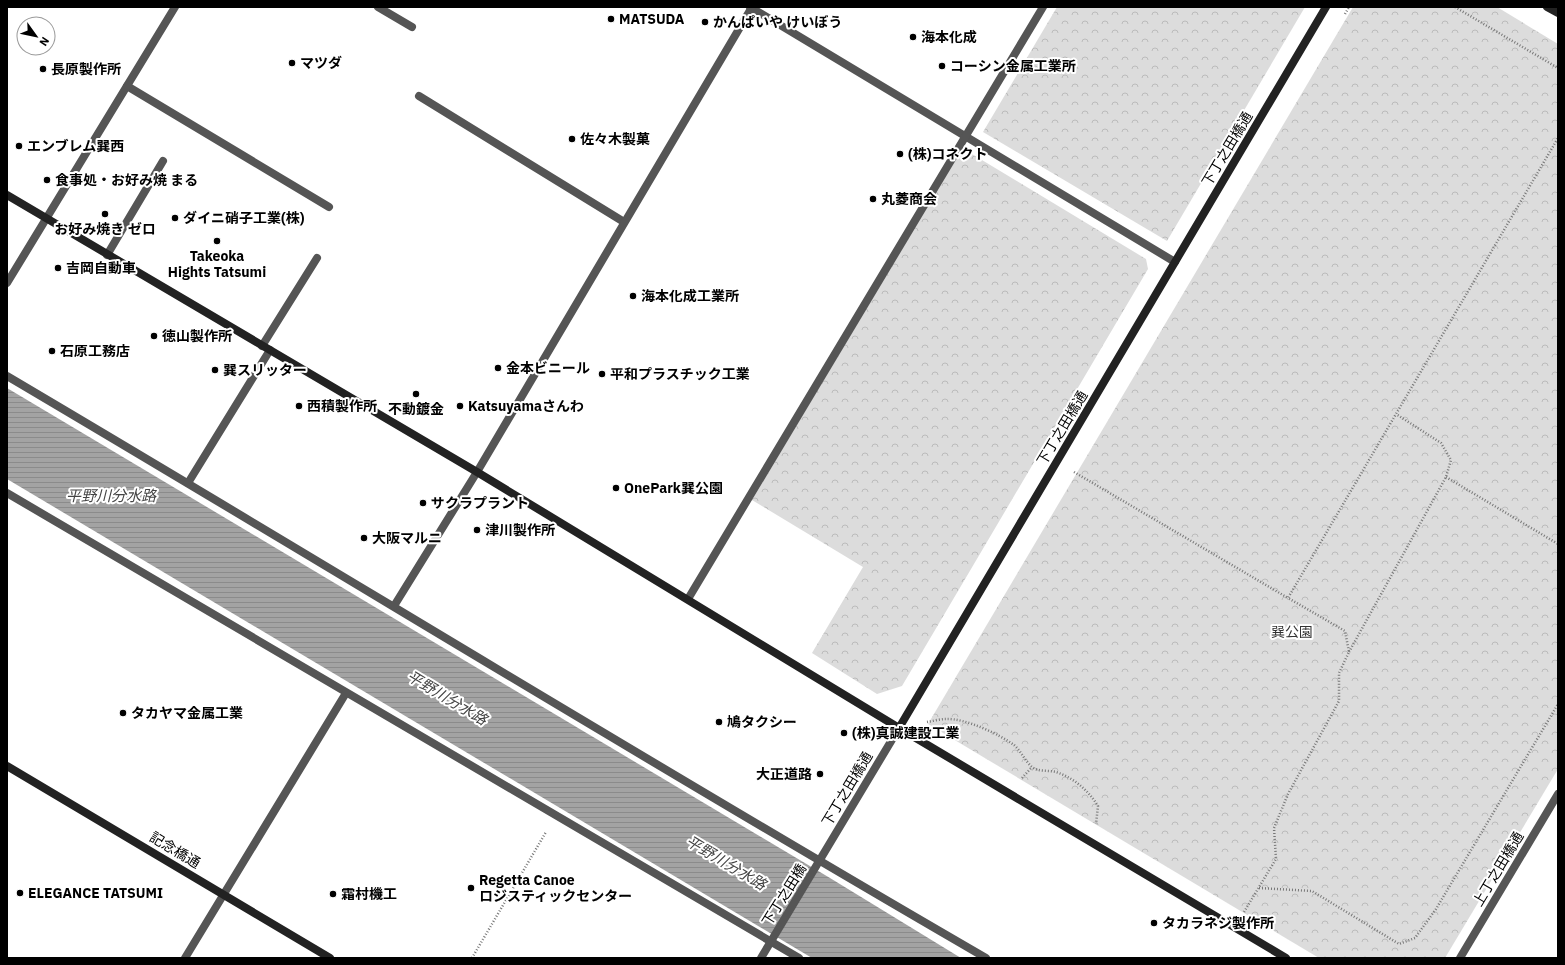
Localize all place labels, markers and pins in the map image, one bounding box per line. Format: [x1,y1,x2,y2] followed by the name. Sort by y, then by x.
[619,10,685,28] place label: MATSUDA
[713,13,842,31] place label: かんぱいや けいぼう
[606,14,616,24] marker: MATSUDA
[700,17,710,27] marker: かんぱいや けいぼう
[921,28,977,46] place label: 海本化成
[908,32,918,42] marker: 海本化成
[300,54,342,72] place label: マツダ
[950,57,1076,75] place label: コーシン金属工業所
[287,58,297,68] marker: マツダ
[51,60,121,78] place label: 長原製作所
[937,61,947,71] marker: コーシン金属工業所
[38,64,48,74] marker: 長原製作所
[580,130,650,148] place label: 佐々木製菓
[567,134,577,144] marker: 佐々木製菓
[27,137,124,155] place label: エンブレム巽西
[14,141,24,151] marker: エンブレム巽西
[908,145,987,163] place label: (株)コネクト
[895,149,905,159] marker: (株)コネクト
[55,171,198,189] place label: 食事処・お好み焼 まる
[42,175,52,185] marker: 食事処・お好み焼 まる
[881,190,937,208] place label: 丸菱商会
[868,194,878,204] marker: 丸菱商会
[100,209,110,219] marker: お好み焼き ゼロ
[183,209,305,227] place label: ダイニ硝子工業(株)
[170,213,180,223] marker: ダイニ硝子工業(株)
[54,220,156,238] place label: お好み焼き ゼロ
[212,236,222,246] marker: Takeoka Hights Tatsumi
[168,247,266,281] place label: Takeoka Hights Tatsumi
[66,259,136,277] place label: 吉岡自動車
[53,263,63,273] marker: 吉岡自動車
[641,287,739,305] place label: 海本化成工業所
[628,291,638,301] marker: 海本化成工業所
[162,327,232,345] place label: 徳山製作所
[149,331,159,341] marker: 徳山製作所
[60,342,130,360] place label: 石原工務店
[47,346,57,356] marker: 石原工務店
[506,359,590,377] place label: 金本ビニール
[223,361,307,379] place label: 巽スリッター
[493,363,503,373] marker: 金本ビニール
[210,365,220,375] marker: 巽スリッター
[610,365,750,383] place label: 平和プラスチック工業
[597,369,607,379] marker: 平和プラスチック工業
[411,389,421,399] marker: 不動鍍金
[307,397,377,415] place label: 西積製作所
[468,397,584,415] place label: Katsuyamaさんわ
[388,400,444,418] place label: 不動鍍金
[294,401,304,411] marker: 西積製作所
[455,401,465,411] marker: Katsuyamaさんわ
[624,479,723,497] place label: OnePark巽公園
[611,483,621,493] marker: OnePark巽公園
[431,494,529,512] place label: サクラプラント
[418,498,428,508] marker: サクラプラント
[485,521,555,539] place label: 津川製作所
[472,525,482,535] marker: 津川製作所
[372,529,442,547] place label: 大阪マルニ
[359,533,369,543] marker: 大阪マルニ
[131,704,243,722] place label: タカヤマ金属工業
[118,708,128,718] marker: タカヤマ金属工業
[727,713,797,731] place label: 鳩タクシー
[714,717,724,727] marker: 鳩タクシー
[852,724,959,742] place label: (株)真誠建設工業
[839,728,849,738] marker: (株)真誠建設工業
[756,765,812,783] place label: 大正道路
[815,769,825,779] marker: 大正道路
[479,871,632,905] place label: Regetta Canoe ロジスティックセンター
[466,883,476,893] marker: Regetta Canoe ロジスティックセンター
[28,884,163,902] place label: ELEGANCE TATSUMI
[341,885,397,903] place label: 霜村機工
[15,888,25,898] marker: ELEGANCE TATSUMI
[328,889,338,899] marker: 霜村機工
[1162,914,1274,932] place label: タカラネジ製作所
[1149,918,1159,928] marker: タカラネジ製作所

